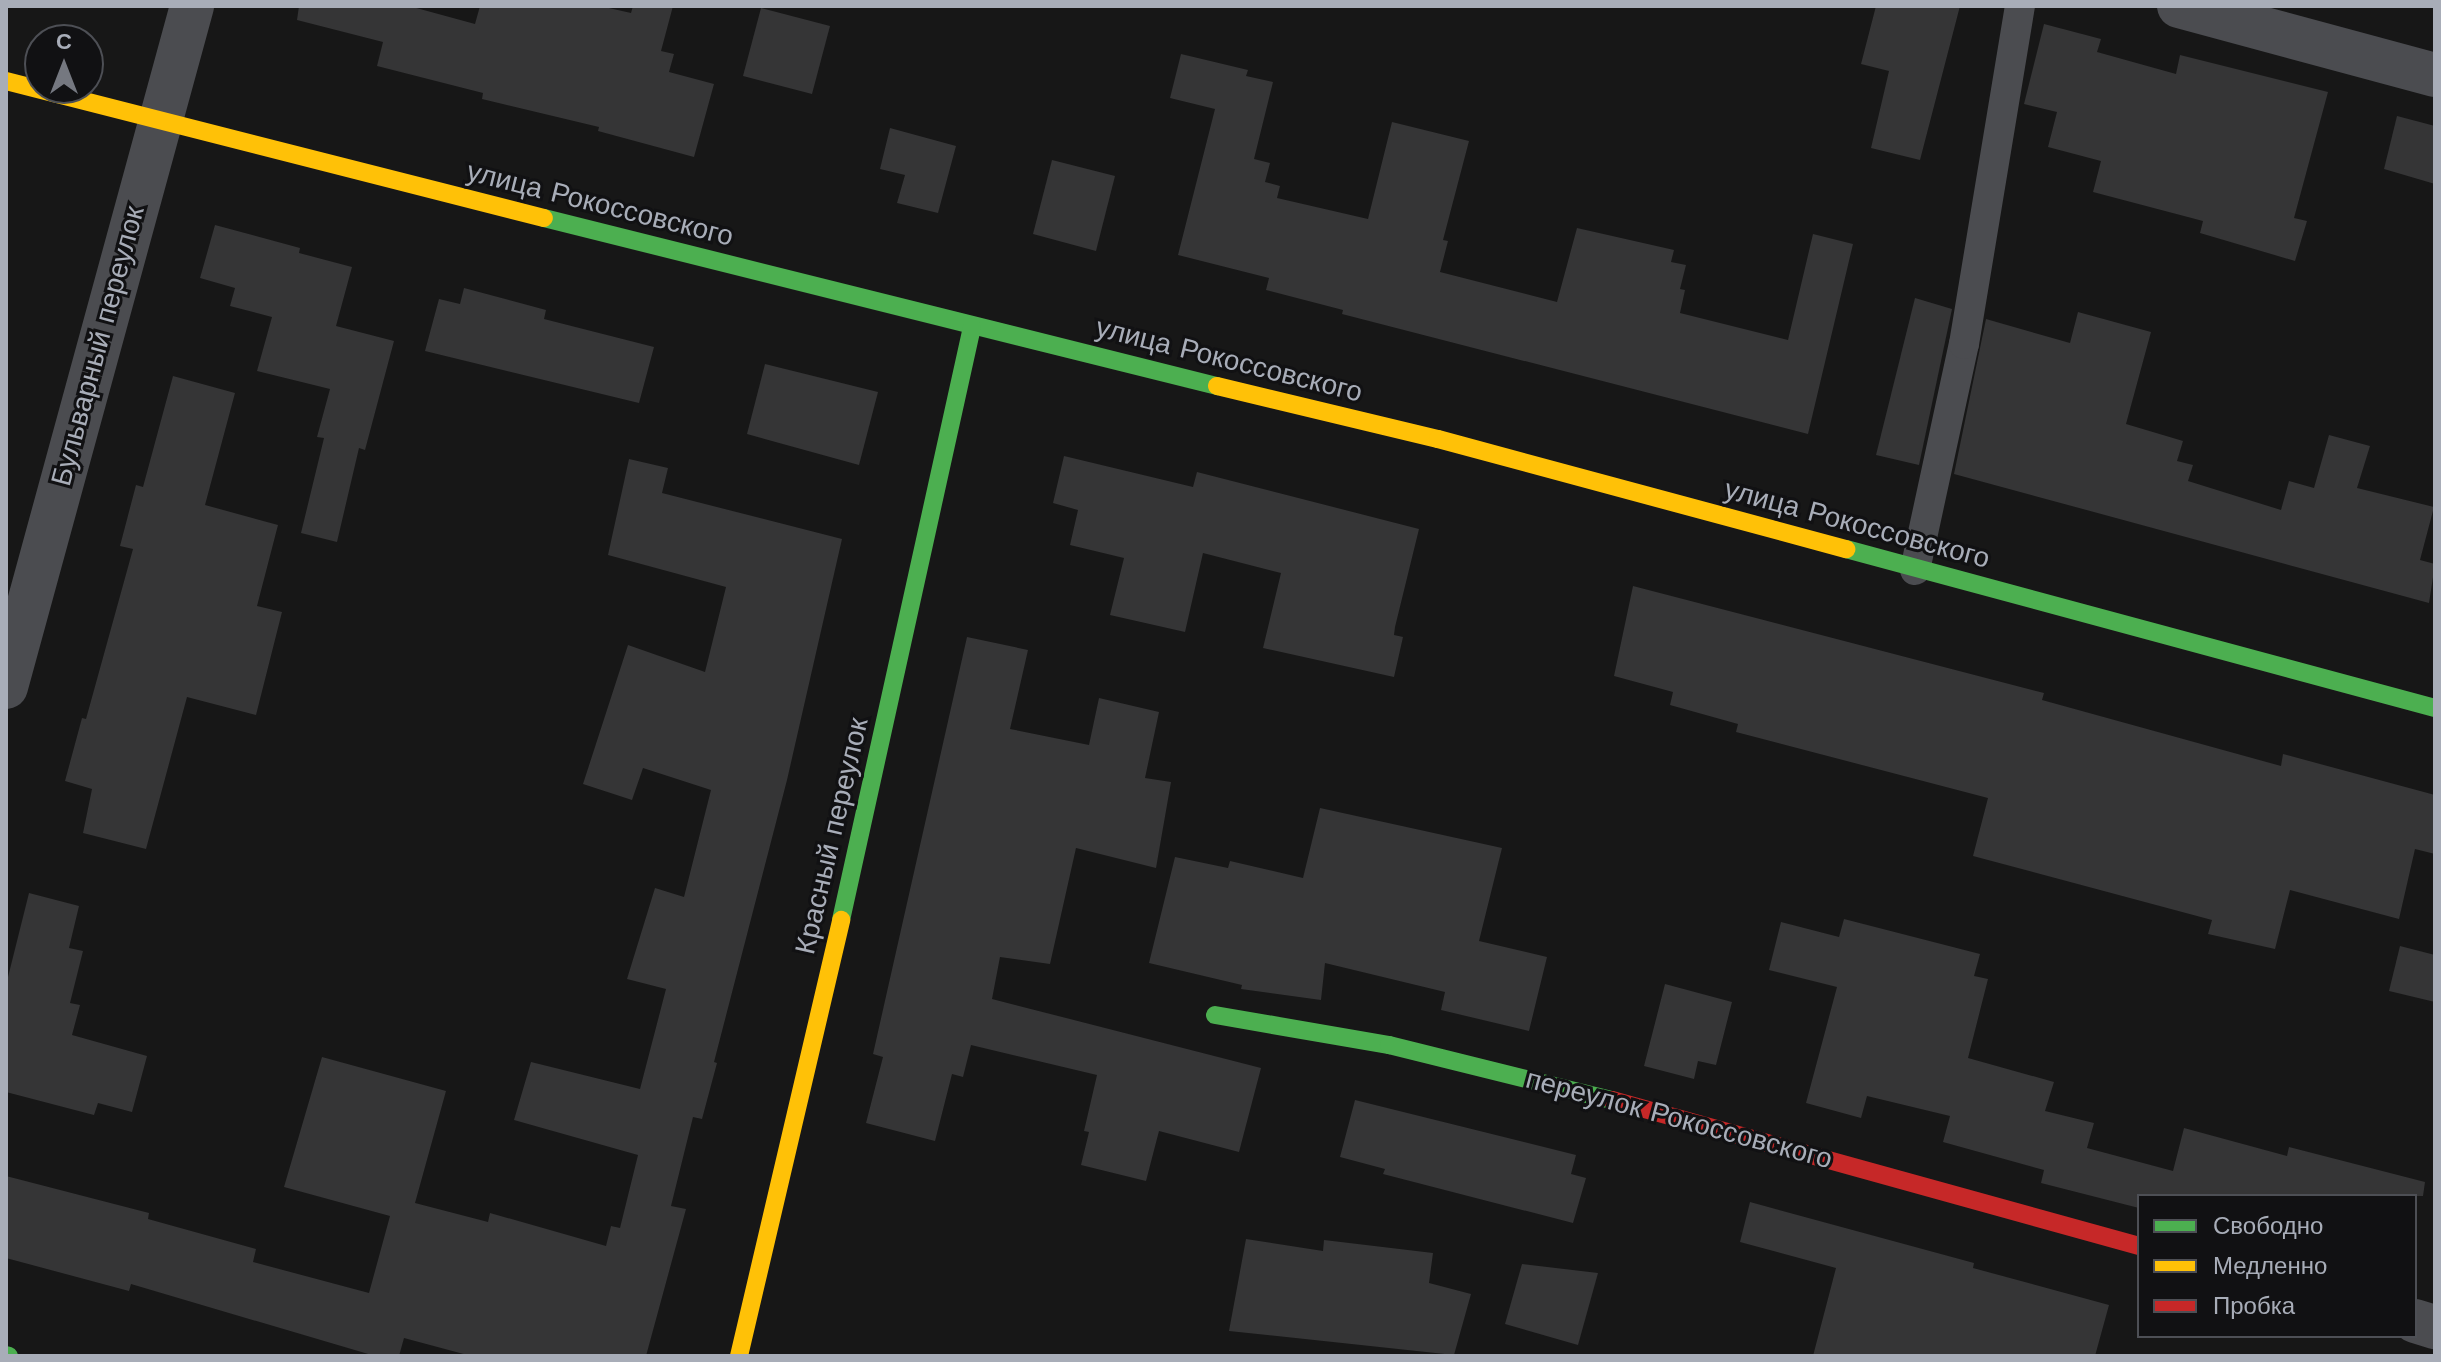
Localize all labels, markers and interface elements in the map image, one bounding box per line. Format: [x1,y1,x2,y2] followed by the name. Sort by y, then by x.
[24,24,104,104] north arrow
[56,29,72,54] text: С
[463,155,737,253] street label: улица Рокоссовского
[45,203,151,489] street label: Бульварный переулок
[1092,311,1366,409] street label: улица Рокоссовского
[1721,472,1993,576] street label: улица Рокоссовского
[788,714,876,958] street label: Красный переулок
[1522,1062,1836,1176] street label: переулок Рокоссовского
[2137,1194,2417,1338] legend
[2213,1212,2323,1240] text: Свободно
[2213,1252,2327,1280] text: Медленно
[2213,1292,2295,1320] text: Пробка

